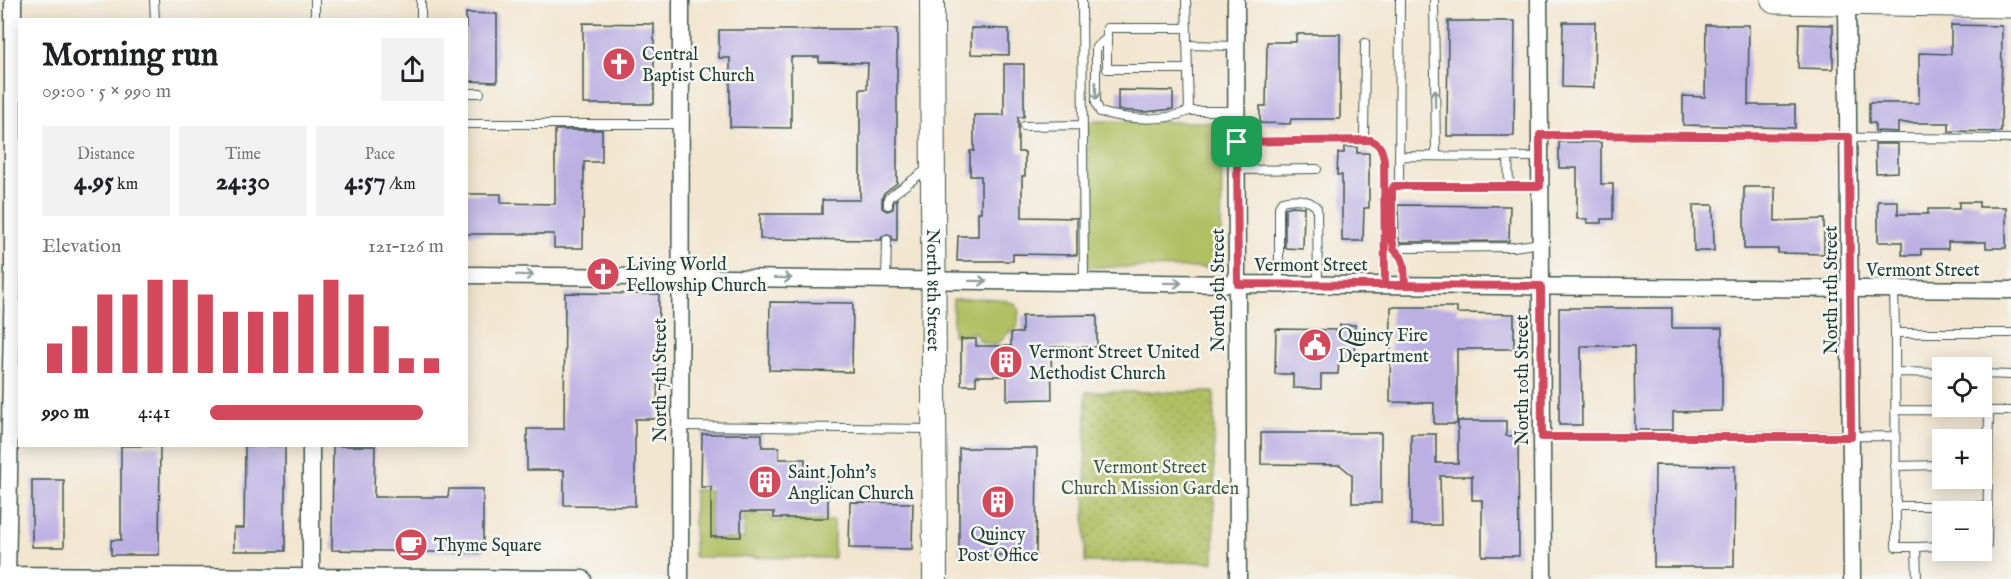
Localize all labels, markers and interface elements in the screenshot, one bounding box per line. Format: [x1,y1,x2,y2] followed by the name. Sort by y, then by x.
[42,35,218,77] text: Morning run
[381,38,444,101] button: share
[642,44,755,88] place label: Central Baptist Church
[601,46,637,82] church icon: Central Baptist Church
[42,79,171,104] text: 09:00 · 5 × 990 m
[1090,81,1101,101] one-way arrow
[1430,88,1441,108] one-way arrow
[1211,116,1262,167] pin
[1220,125,1253,158] icon: arrive
[77,145,135,165] text: Distance
[225,145,261,165] text: Time
[365,145,395,165] text: Pace
[74,165,114,198] text: 4.95
[216,165,270,198] text: 24:30
[344,165,386,198] text: 4:57
[114,175,138,195] text: km
[386,175,416,195] text: /km
[1821,226,1844,354] street label: North 11th Street
[1208,228,1231,352] street label: North 9th Street
[920,229,944,351] street label: North 8th Street
[42,234,121,259] text: Elevation
[368,234,444,259] text: 121–126 m
[626,254,767,298] place label: Living World Fellowship Church
[1253,255,1368,278] street label: Vermont Street
[585,256,621,292] church icon: Living World Fellowship Church
[1865,260,1980,283] street label: Vermont Street
[514,269,534,281] one-way arrow
[772,272,792,284] one-way arrow
[967,275,987,287] one-way arrow
[1162,277,1182,289] one-way arrow
[1512,315,1535,445] street label: North 10th Street
[650,318,673,442] street label: North 7th Street
[1338,325,1429,369] place label: Quincy Fire Department
[1297,327,1333,363] public building icon: Quincy Fire Department
[1028,342,1200,386] place label: Vermont Street United Methodist Church
[988,344,1024,380] building icon: Vermont Street United Methodist Church
[1932,357,1992,561] map controls
[1932,357,1992,417] button: locate
[42,400,89,425] text: 990 m
[138,400,170,425] text: 4:41
[1932,429,1992,489] button: +
[1061,457,1239,501] park label: Vermont Street Church Mission Garden
[787,462,914,506] place label: Saint John's Anglican Church
[747,464,783,500] building icon: Saint John's Anglican Church
[980,484,1016,520] building icon: Quincy Post Office
[1932,501,1992,561] button: −
[957,524,1039,568] place label: Quincy Post Office
[393,527,429,563] cafe icon: Thyme Square
[434,535,542,558] place label: Thyme Square

